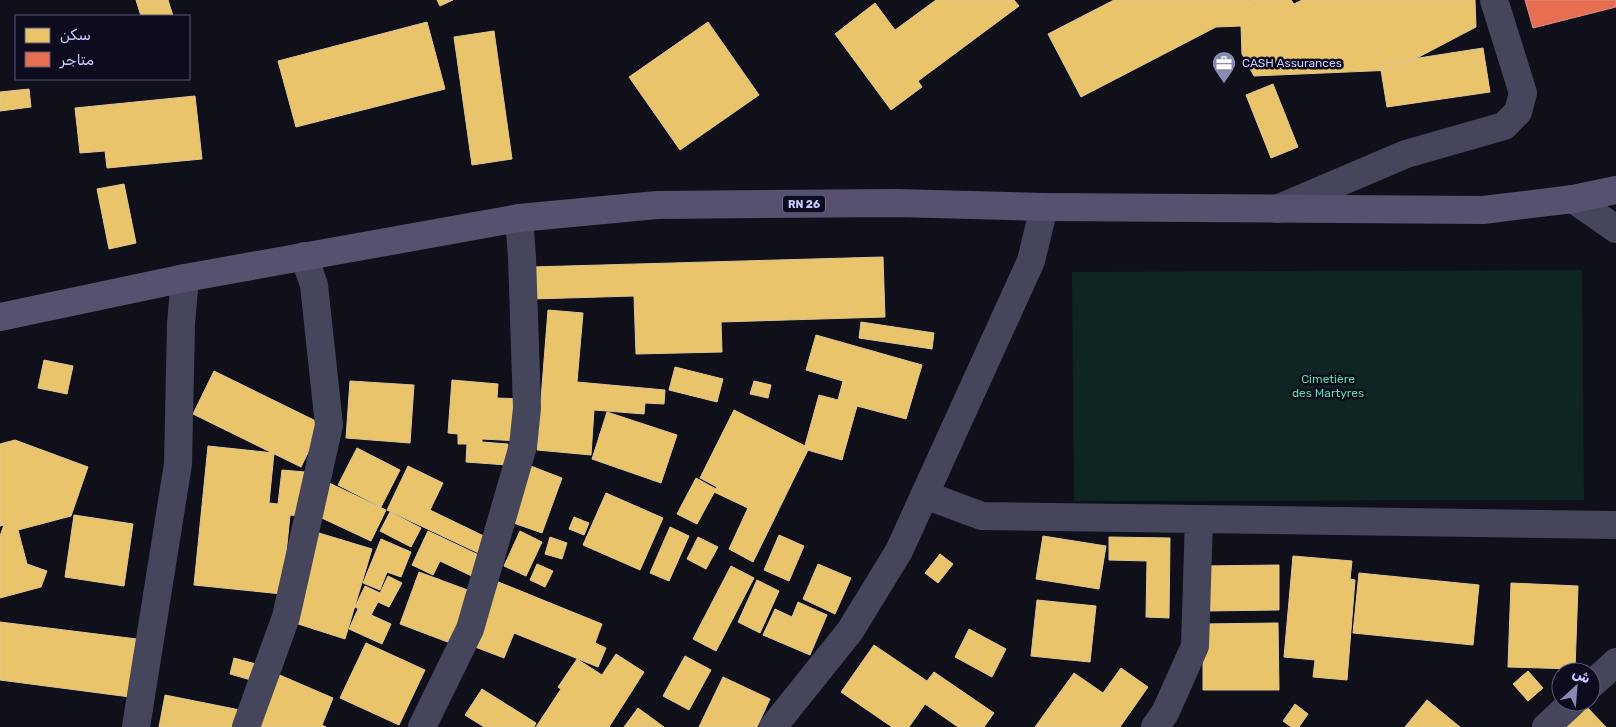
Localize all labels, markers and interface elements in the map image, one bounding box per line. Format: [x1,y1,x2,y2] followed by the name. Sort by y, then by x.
[15,15,190,80] legend
[60,26,91,44] text: سكن
[1211,50,1237,84] office icon: CASH Assurances
[59,51,94,69] text: متاجر
[1242,56,1342,70] place label: CASH Assurances
[783,195,825,212] road number: RN 26
[1292,372,1364,400] park label: Cimetière des Martyres
[1551,662,1601,712] north arrow
[1570,664,1593,687] text: ش

